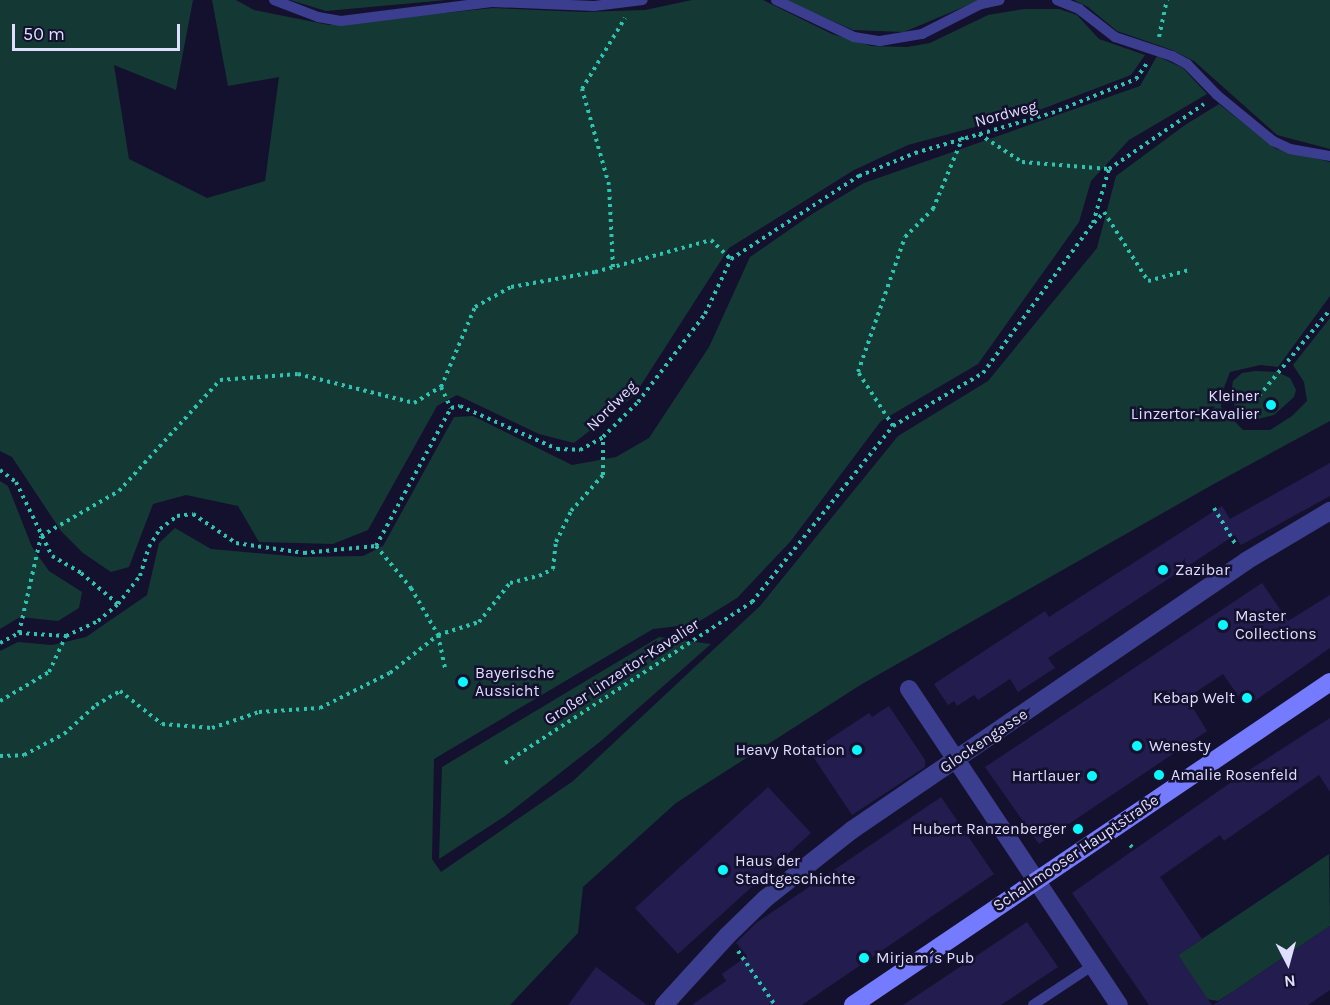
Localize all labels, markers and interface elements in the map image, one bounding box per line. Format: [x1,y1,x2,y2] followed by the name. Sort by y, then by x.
[15,12,183,50] scale bar
[23,23,65,45] text: 50 m
[973,96,1039,132] street label: Nordweg
[583,377,641,435] street label: Nordweg
[1131,386,1259,424] place label: Kleiner Linzertor-Kavalier
[1264,398,1278,412] marker: Kleiner Linzertor-Kavalier
[1175,560,1230,580] place label: Zazibar
[1156,563,1170,577] marker: Zazibar
[1235,606,1317,644] place label: Master Collections
[541,615,703,729] street label: Großer Linzertor-Kavalier
[1216,618,1230,632] marker: Master Collections
[475,663,555,701] place label: Bayerische Aussicht
[456,675,470,689] marker: Bayerische Aussicht
[1153,688,1235,708] place label: Kebap Welt
[1240,691,1254,705] marker: Kebap Welt
[937,705,1031,777] street label: Glockengasse
[1149,736,1211,756] place label: Wenesty
[1130,739,1144,753] marker: Wenesty
[735,740,845,760] place label: Heavy Rotation
[850,743,864,757] marker: Heavy Rotation
[1171,765,1298,785] place label: Amalie Rosenfeld
[1012,766,1080,786] place label: Hartlauer
[1152,768,1166,782] marker: Amalie Rosenfeld
[1085,769,1099,783] marker: Hartlauer
[990,790,1162,916] street label: Schallmooser Hauptstraße
[912,819,1066,839] place label: Hubert Ranzenberger
[1071,822,1085,836] marker: Hubert Ranzenberger
[735,851,855,889] place label: Haus der Stadtgeschichte
[716,863,730,877] marker: Haus der Stadtgeschichte
[1258,933,1318,993] north arrow
[876,948,974,968] place label: Mirjam´s Pub
[857,951,871,965] marker: Mirjam´s Pub
[1283,971,1297,991] text: N

